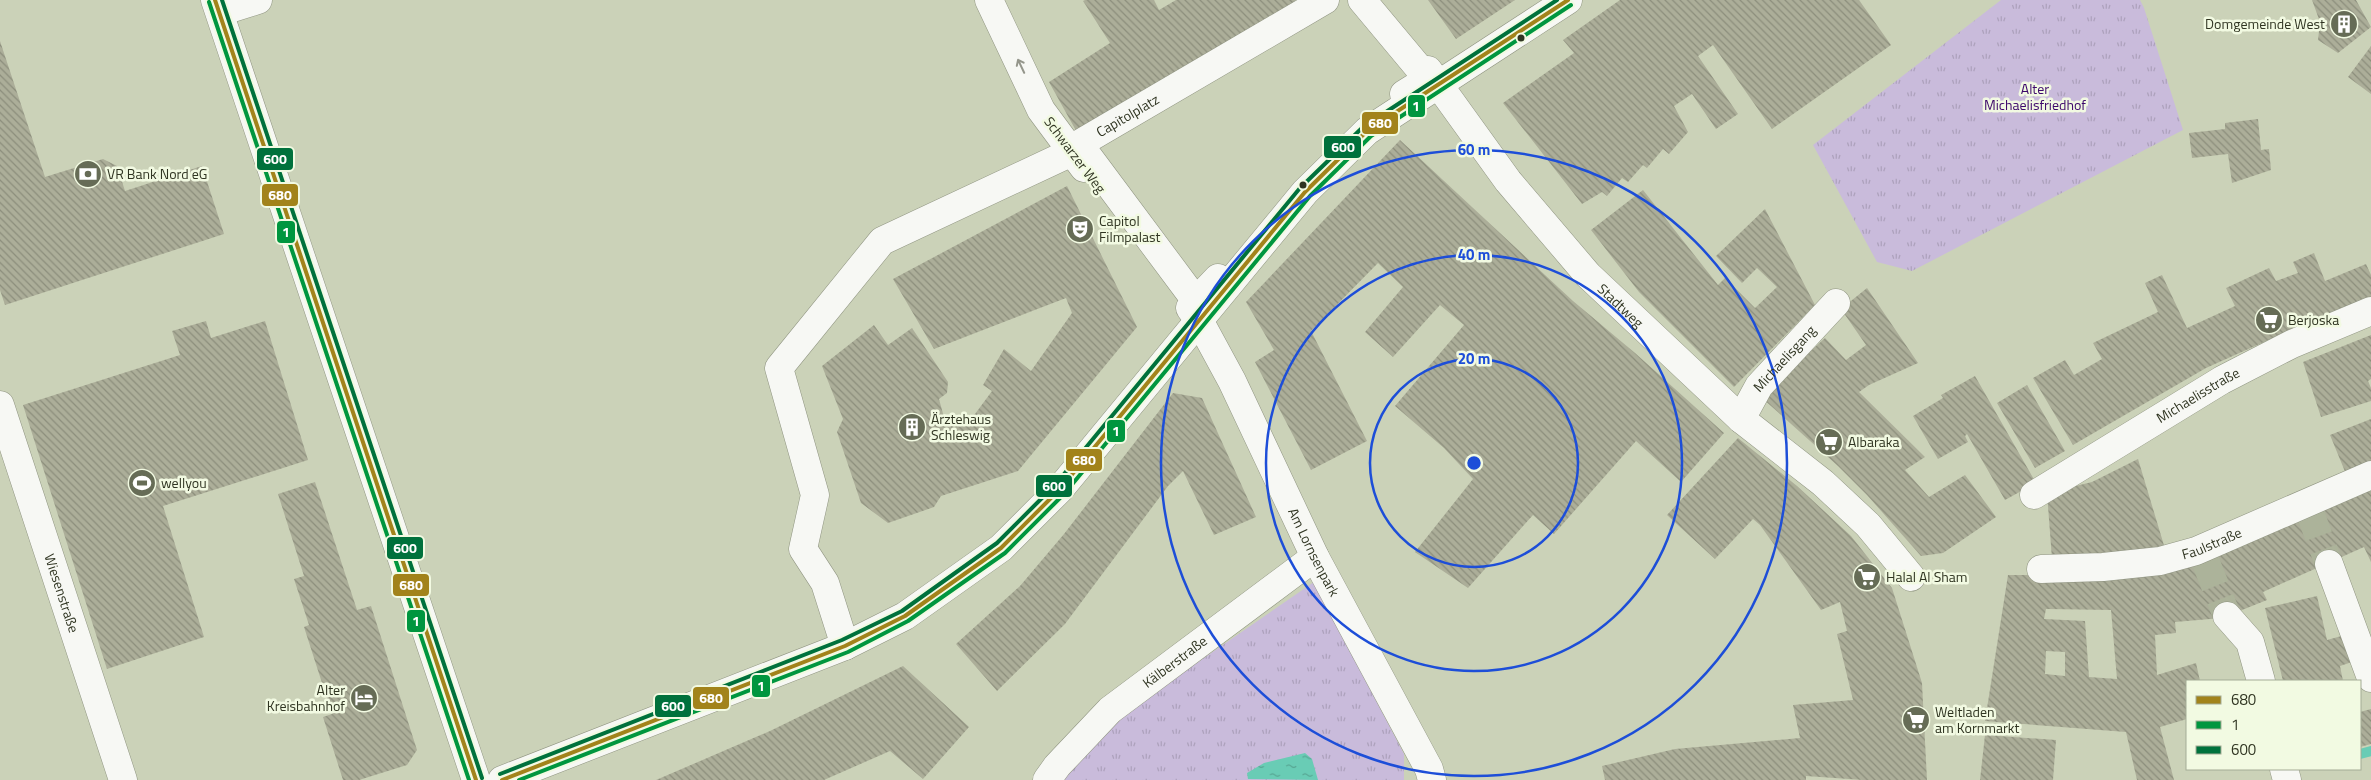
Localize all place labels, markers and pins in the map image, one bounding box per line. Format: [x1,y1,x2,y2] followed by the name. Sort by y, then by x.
[2329,9,2359,39] building icon: Domgemeinde West
[2205,13,2325,34] place label: Domgemeinde West
[1516,33,1526,43] unlabelled marker
[73,159,103,189] bank icon: VR Bank Nord eG
[107,163,207,184] place label: VR Bank Nord eG
[1298,180,1308,190] unlabelled marker
[1099,210,1161,247] place label: Capitol Filmpalast
[1065,214,1095,244] theatre icon: Capitol Filmpalast
[2254,305,2284,335] supermarket icon: Berjoska
[2288,309,2339,330] place label: Berjoska
[931,408,991,445] place label: Ärztehaus Schleswig
[897,412,927,442] building icon: Ärztehaus Schleswig
[1814,427,1844,457] supermarket icon: Albaraka
[1848,431,1900,452] place label: Albaraka
[1465,454,1483,472] centre of rings
[127,468,157,498] sports icon: wellyou
[161,472,207,493] place label: wellyou
[1852,562,1882,592] supermarket icon: Halal Al Sham
[1886,566,1968,587] place label: Halal Al Sham
[267,679,345,716] place label: Alter Kreisbahnhof
[349,683,379,713] hotel icon: Alter Kreisbahnhof
[1935,701,2020,738] place label: Weltladen am Kornmarkt
[1901,705,1931,735] supermarket icon: Weltladen am Kornmarkt

